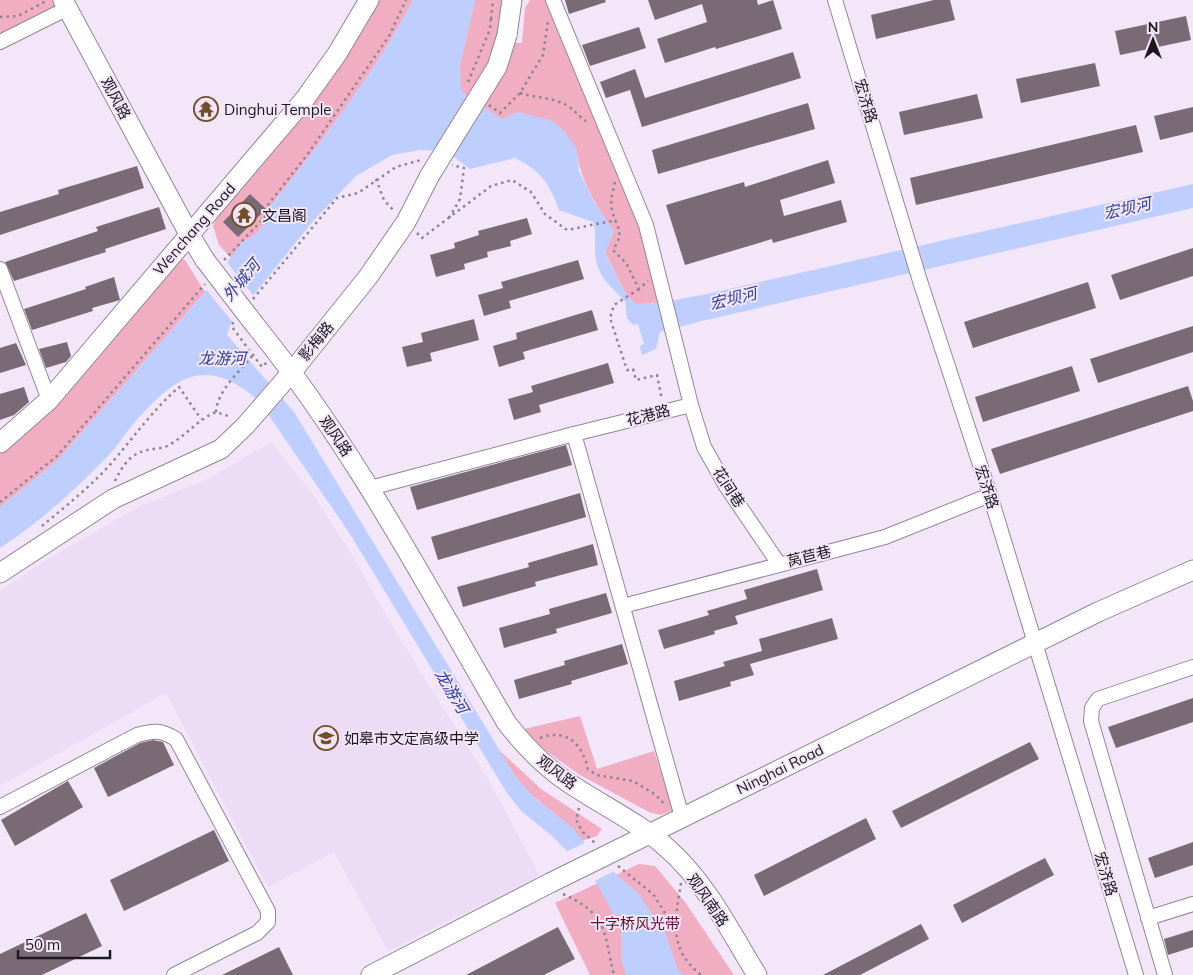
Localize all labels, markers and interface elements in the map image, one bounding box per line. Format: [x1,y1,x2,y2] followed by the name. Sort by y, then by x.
[1128,15,1178,65] north arrow
[1148,18,1158,36] text: N
[97,74,135,122] street label: 观风路
[850,77,882,125] street label: 宏济路
[193,96,219,122] temple icon: Dinghui Temple
[224,100,332,119] place label: Dinghui Temple
[149,179,239,279] street label: Wenchang Road
[1101,192,1156,223] water label: 宏坝河
[231,202,257,228] temple icon: 文昌阁
[262,206,307,225] place label: 文昌阁
[218,253,266,305] water label: 外城河
[707,282,762,314] water label: 宏坝河
[294,318,338,364] street label: 影梅路
[198,348,249,368] water label: 龙游河
[624,400,672,430] street label: 花港路
[316,412,356,460] street label: 观风路
[709,463,749,511] street label: 花间巷
[971,463,1003,511] street label: 宏济路
[785,541,833,571] street label: 莴苣巷
[431,665,474,719] water label: 龙游河
[313,725,339,751] school or university icon: 如皋市文定高级中学
[344,729,479,748] place label: 如皋市文定高级中学
[733,740,827,798] street label: Ninghai Road
[533,751,581,793] street label: 观风路
[1090,850,1122,898] street label: 宏济路
[683,870,733,930] street label: 观风南路
[590,914,680,933] park label: 十字桥风光带
[18,928,110,960] scale bar
[25,935,60,954] text: 50 m

